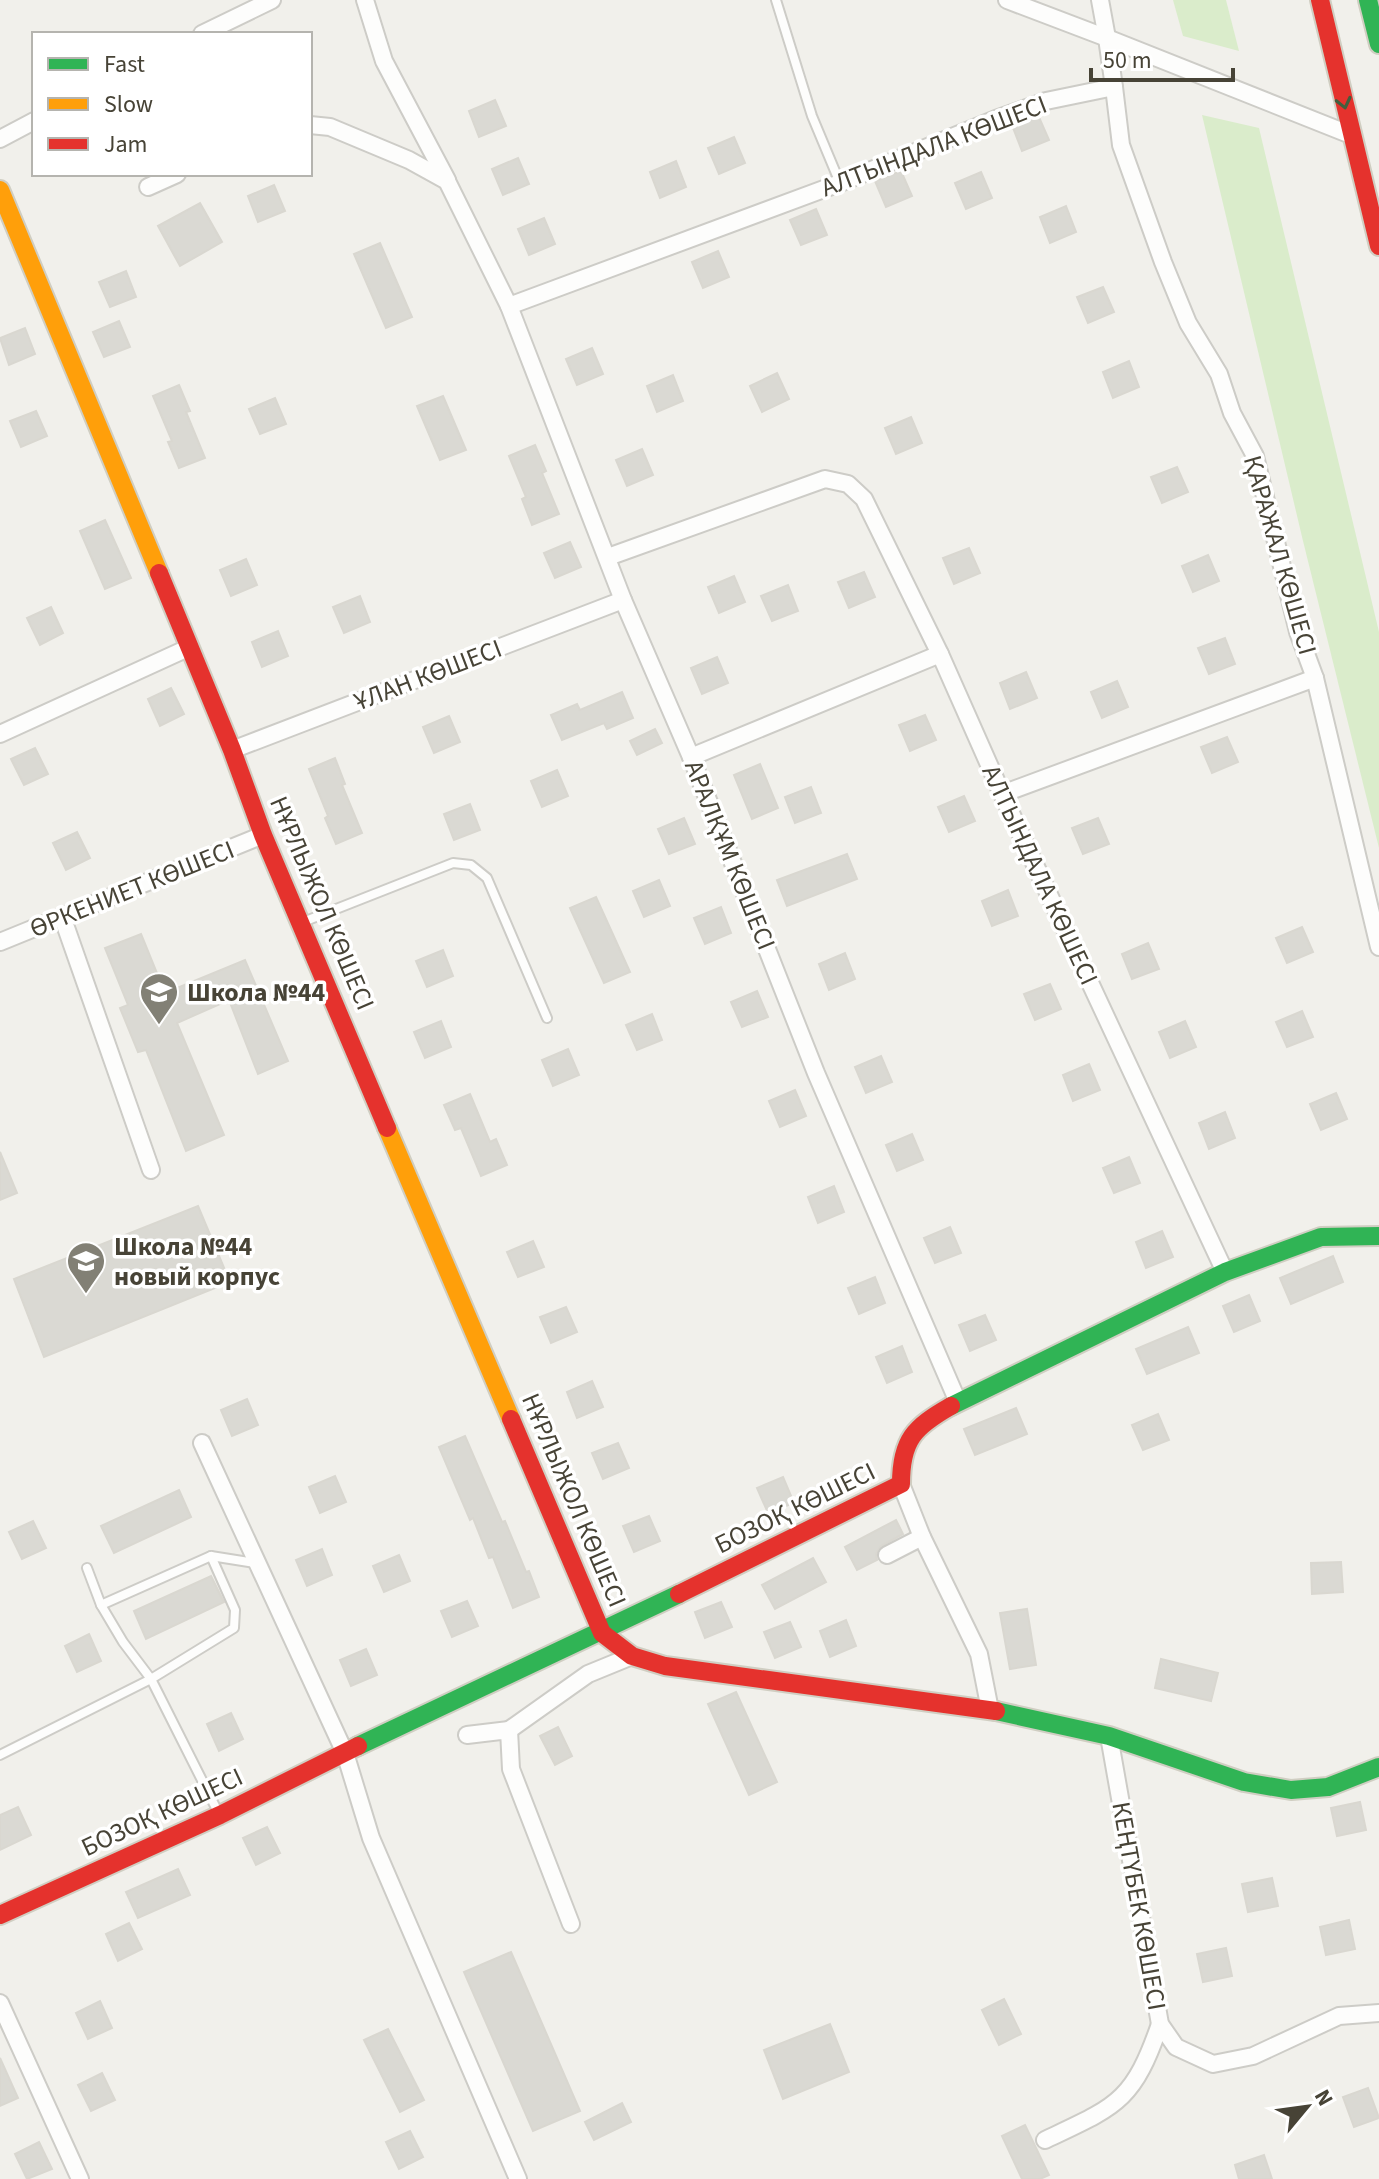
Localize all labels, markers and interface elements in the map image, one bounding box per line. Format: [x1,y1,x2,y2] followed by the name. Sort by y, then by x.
[32,32,312,176] legend
[1091,32,1233,82] scale bar
[1103,43,1152,78] text: 50 m
[104,47,145,82] text: Fast
[816,86,1052,206] street label: АЛТЫНДАЛА КӨШЕСІ
[104,87,153,122] text: Slow
[1335,96,1352,110] one-way arrow
[104,127,148,162] text: Jam
[1234,451,1326,659] street label: ҚАРАЖАЛ КӨШЕСІ
[348,630,507,720] street label: ҰЛАН КӨШЕСІ
[675,755,785,955] street label: АРАЛҚҰМ КӨШЕСІ
[973,759,1107,991] street label: АЛТЫНДАЛА КӨШЕСІ
[260,790,384,1016] street label: НҰРЛЫЖОЛ КӨШЕСІ
[24,831,240,947] street label: ӨРКЕНИЕТ КӨШЕСІ
[138,971,180,1026] school or university icon: Школа №44
[187,974,325,1011] place label: Школа №44
[114,1228,280,1295] place label: Школа №44 новый корпус
[65,1240,107,1295] school or university icon: Школа №44 новый корпус
[512,1387,636,1613] street label: НҰРЛЫЖОЛ КӨШЕСІ
[708,1453,882,1563] street label: БОЗОҚ КӨШЕСІ
[75,1758,249,1866] street label: БОЗОҚ КӨШЕСІ
[1102,1799,1176,2013] street label: КЕҢТҮБЕК КӨШЕСІ
[1267,2067,1347,2147] north arrow
[1306,2084,1341,2112] text: N

